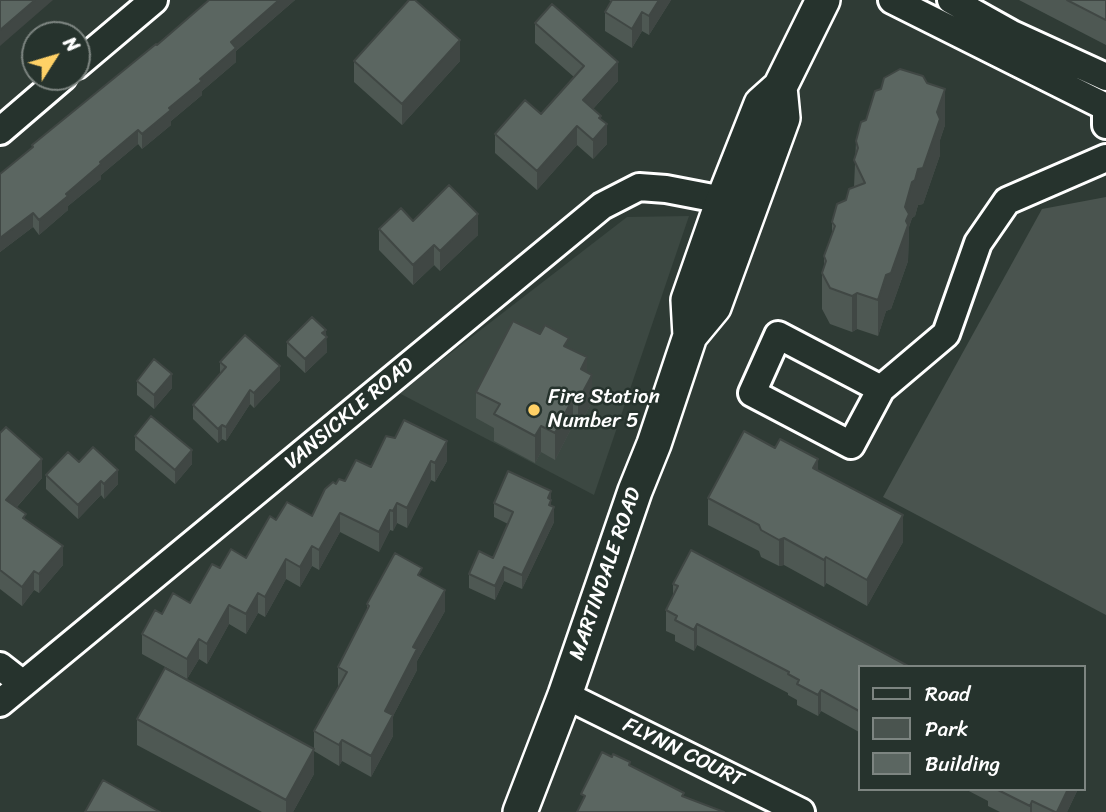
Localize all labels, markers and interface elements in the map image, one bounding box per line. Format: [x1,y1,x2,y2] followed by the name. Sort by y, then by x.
[21,21,91,91] north arrow
[54,29,89,59] text: N
[280,353,420,475] street label: VANSICKLE ROAD
[548,385,660,435] place label: Fire Station Number 5
[526,402,542,418] marker: Fire Station Number 5
[565,484,647,664] street label: MARTINDALE ROAD
[858,665,1085,791] legend
[925,675,970,713] text: Road
[925,710,968,748] text: Park
[619,713,747,793] street label: FLYNN COURT
[925,745,1000,783] text: Building

